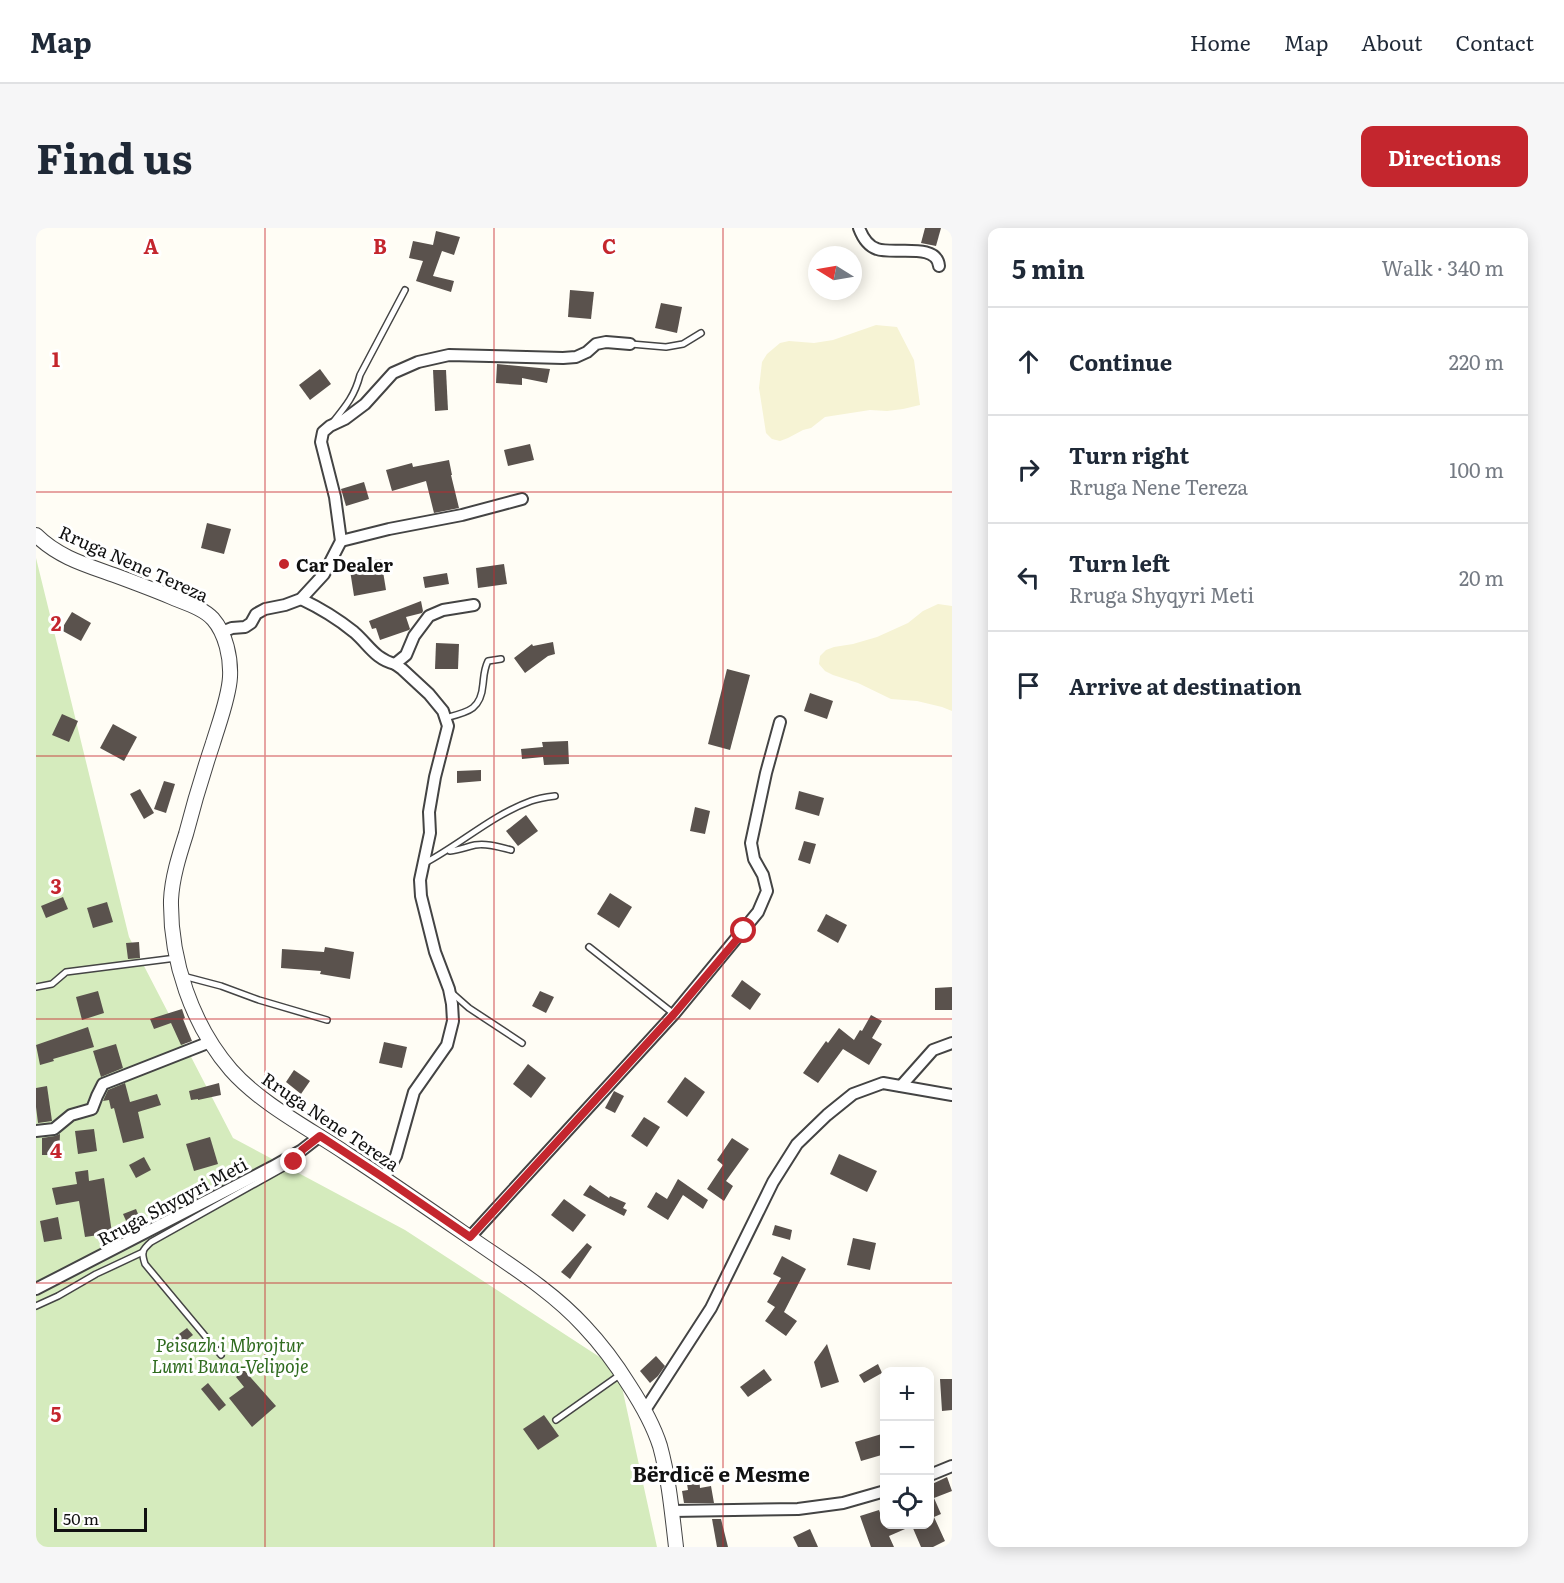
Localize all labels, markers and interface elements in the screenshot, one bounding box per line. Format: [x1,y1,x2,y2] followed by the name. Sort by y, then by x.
[30,20,92,62] text: Map
[1190,26,1251,57] text: Home
[1284,26,1328,57] text: Map
[1361,26,1423,57] text: About
[1456,26,1534,57] text: Contact
[36,125,193,187] text: Find us
[1361,126,1528,187] button: Directions
[143,230,159,260] text: A
[373,230,387,260] text: B
[602,230,616,260] text: C
[808,246,862,300] north arrow
[1012,248,1085,287] text: 5 min
[1381,252,1504,282] text: Walk · 340 m
[52,343,60,373] text: 1
[1012,345,1045,378] icon: ahead
[1069,345,1172,378] text: Continue
[1449,346,1504,376] text: 220 m
[1069,438,1189,471] text: Turn right
[1012,453,1045,486] icon: right
[1449,454,1504,484] text: 100 m
[1069,471,1248,501] text: Rruga Nene Tereza
[55,518,213,608] street label: Rruga Nene Tereza
[1069,546,1170,579] text: Turn left
[296,551,393,578] place label: Car Dealer
[277,557,291,571] marker: Car Dealer
[1012,561,1045,594] icon: left
[1459,562,1504,592] text: 20 m
[1069,579,1254,609] text: Rruga Shyqyri Meti
[51,607,62,637] text: 2
[1012,669,1045,702] icon: arrive
[1069,669,1302,702] text: Arrive at destination
[50,870,62,900] text: 3
[730,917,756,943] route start
[257,1065,406,1177] street label: Rruga Nene Tereza
[50,1134,62,1164] text: 4
[280,1148,306,1174] route end
[92,1150,252,1252] street label: Rruga Shyqyri Meti
[152,1331,308,1379] park label: Peisazh i Mbrojtur Lumi Buna-Velipoje
[880,1367,934,1529] map controls
[880,1367,934,1421] button: +
[51,1398,62,1428] text: 5
[880,1421,934,1475] button: −
[632,1457,810,1488] district label: Bërdicë e Mesme
[880,1475,934,1529] button: locate
[54,1505,147,1532] scale bar
[63,1506,99,1530] text: 50 m

